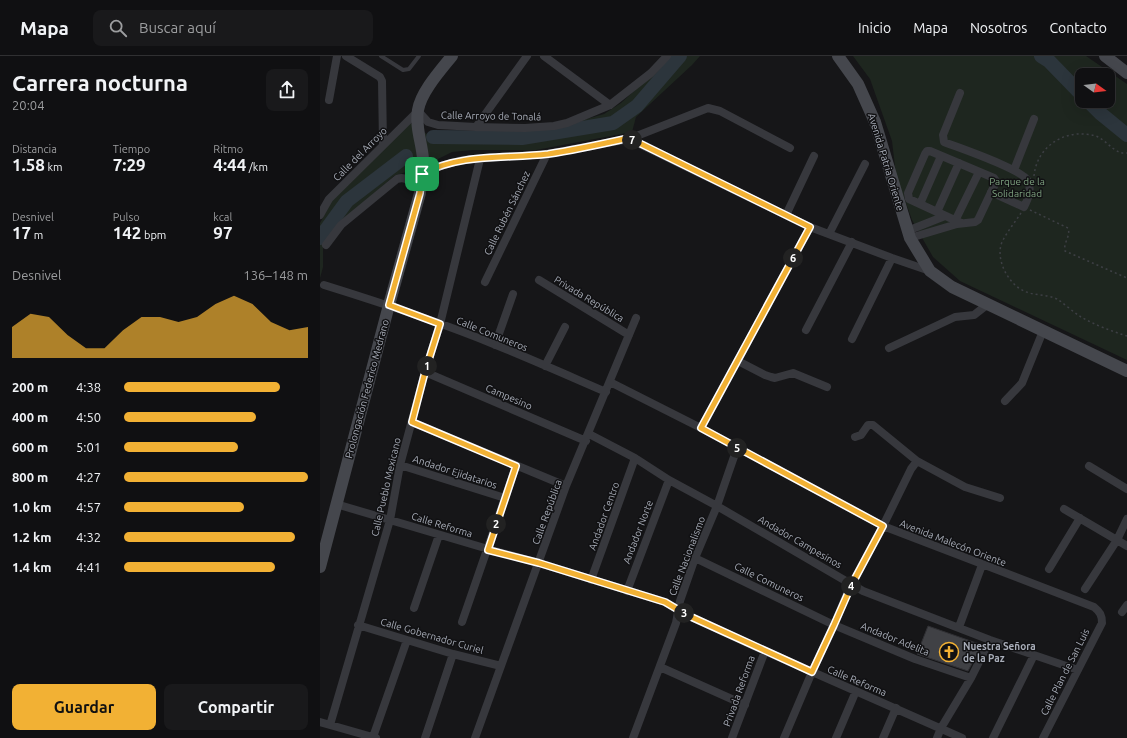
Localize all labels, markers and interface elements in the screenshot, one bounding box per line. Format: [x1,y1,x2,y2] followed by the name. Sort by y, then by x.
[93,10,373,46] search box
[20,17,69,39] text: Mapa
[107,17,129,39] icon: search
[139,19,216,36] text: Buscar aquí
[858,20,891,36] text: Inicio
[913,20,948,36] text: Mapa
[970,20,1027,36] text: Nosotros
[1049,20,1107,36] text: Contacto
[1075,68,1115,108] north arrow
[1075,68,1115,108] map controls
[266,69,308,111] button: share
[12,70,188,95] text: Carrera nocturna
[12,98,45,112] text: 20:04
[441,110,541,122] street label: Calle Arroyo de Tonalá
[866,112,906,212] street label: Avenida Patria Oriente
[331,125,389,183] street label: Calle del Arroyo
[622,130,642,150] pin: 7
[629,134,635,146] text: 7
[12,143,57,155] text: Distancia
[113,143,150,155] text: Tiempo
[213,143,243,155] text: Ritmo
[12,155,45,174] text: 1.58
[113,155,146,174] text: 7:29
[213,155,246,174] text: 4:44
[405,157,439,191] pin
[45,161,63,173] text: km
[246,161,268,173] text: /km
[411,163,433,185] icon: arrive
[482,169,532,257] street label: Calle Rubén Sánchez
[989,176,1045,199] park label: Parque de la Solidaridad
[12,211,54,223] text: Desnivel
[113,211,140,223] text: Pulso
[213,211,232,223] text: kcal
[12,223,31,242] text: 17
[113,223,141,242] text: 142
[213,223,233,242] text: 97
[31,229,43,241] text: m
[141,229,166,241] text: bpm
[783,248,803,268] pin: 6
[790,252,796,264] text: 6
[12,268,61,282] text: Desnivel
[243,268,308,282] text: 136–148 m
[552,274,626,324] street label: Privada República
[455,315,529,353] street label: Calle Comuneros
[343,318,391,460] street label: Prolongación Federico Medrano
[417,356,437,376] pin: 1
[424,360,430,372] text: 1
[12,380,48,394] text: 200 m
[76,380,101,394] text: 4:38
[484,382,534,412] street label: Campesino
[12,410,48,424] text: 400 m
[76,410,101,424] text: 4:50
[369,436,403,538] street label: Calle Pueblo Mexicano
[727,438,747,458] pin: 5
[12,440,48,454] text: 600 m
[76,440,101,454] text: 5:01
[734,442,740,454] text: 5
[411,453,499,491] street label: Andador Ejidatarios
[12,470,48,484] text: 800 m
[76,470,101,484] text: 4:27
[530,478,564,546] street label: Calle República
[587,480,622,552] street label: Andador Centro
[621,499,655,565] street label: Andador Norte
[12,500,51,514] text: 1.0 km
[76,500,101,514] text: 4:57
[410,510,474,540] street label: Calle Reforma
[486,514,506,534] pin: 2
[756,514,844,570] street label: Andador Campesinos
[667,515,707,597] street label: Calle Nacionalismo
[493,518,499,530] text: 2
[898,518,1008,568] street label: Avenida Malecón Oriente
[12,530,51,544] text: 1.2 km
[76,530,101,544] text: 4:32
[12,560,51,574] text: 1.4 km
[76,560,101,574] text: 4:41
[733,560,805,604] street label: Calle Comuneros
[841,576,861,596] pin: 4
[848,580,854,592] text: 4
[674,603,694,623] pin: 3
[681,607,687,619] text: 3
[379,616,485,656] street label: Calle Gobernador Curiel
[859,620,931,658] street label: Andador Adelita
[1038,627,1092,717] street label: Calle Plan de San Luis
[938,641,960,663] church icon: Nuestra Señora de la Paz
[963,641,1036,664] place label: Nuestra Señora de la Paz
[721,654,757,728] street label: Privada Reforma
[826,664,888,698] street label: Calle Reforma
[12,684,156,730] button: Guardar
[164,684,308,730] button: Compartir

